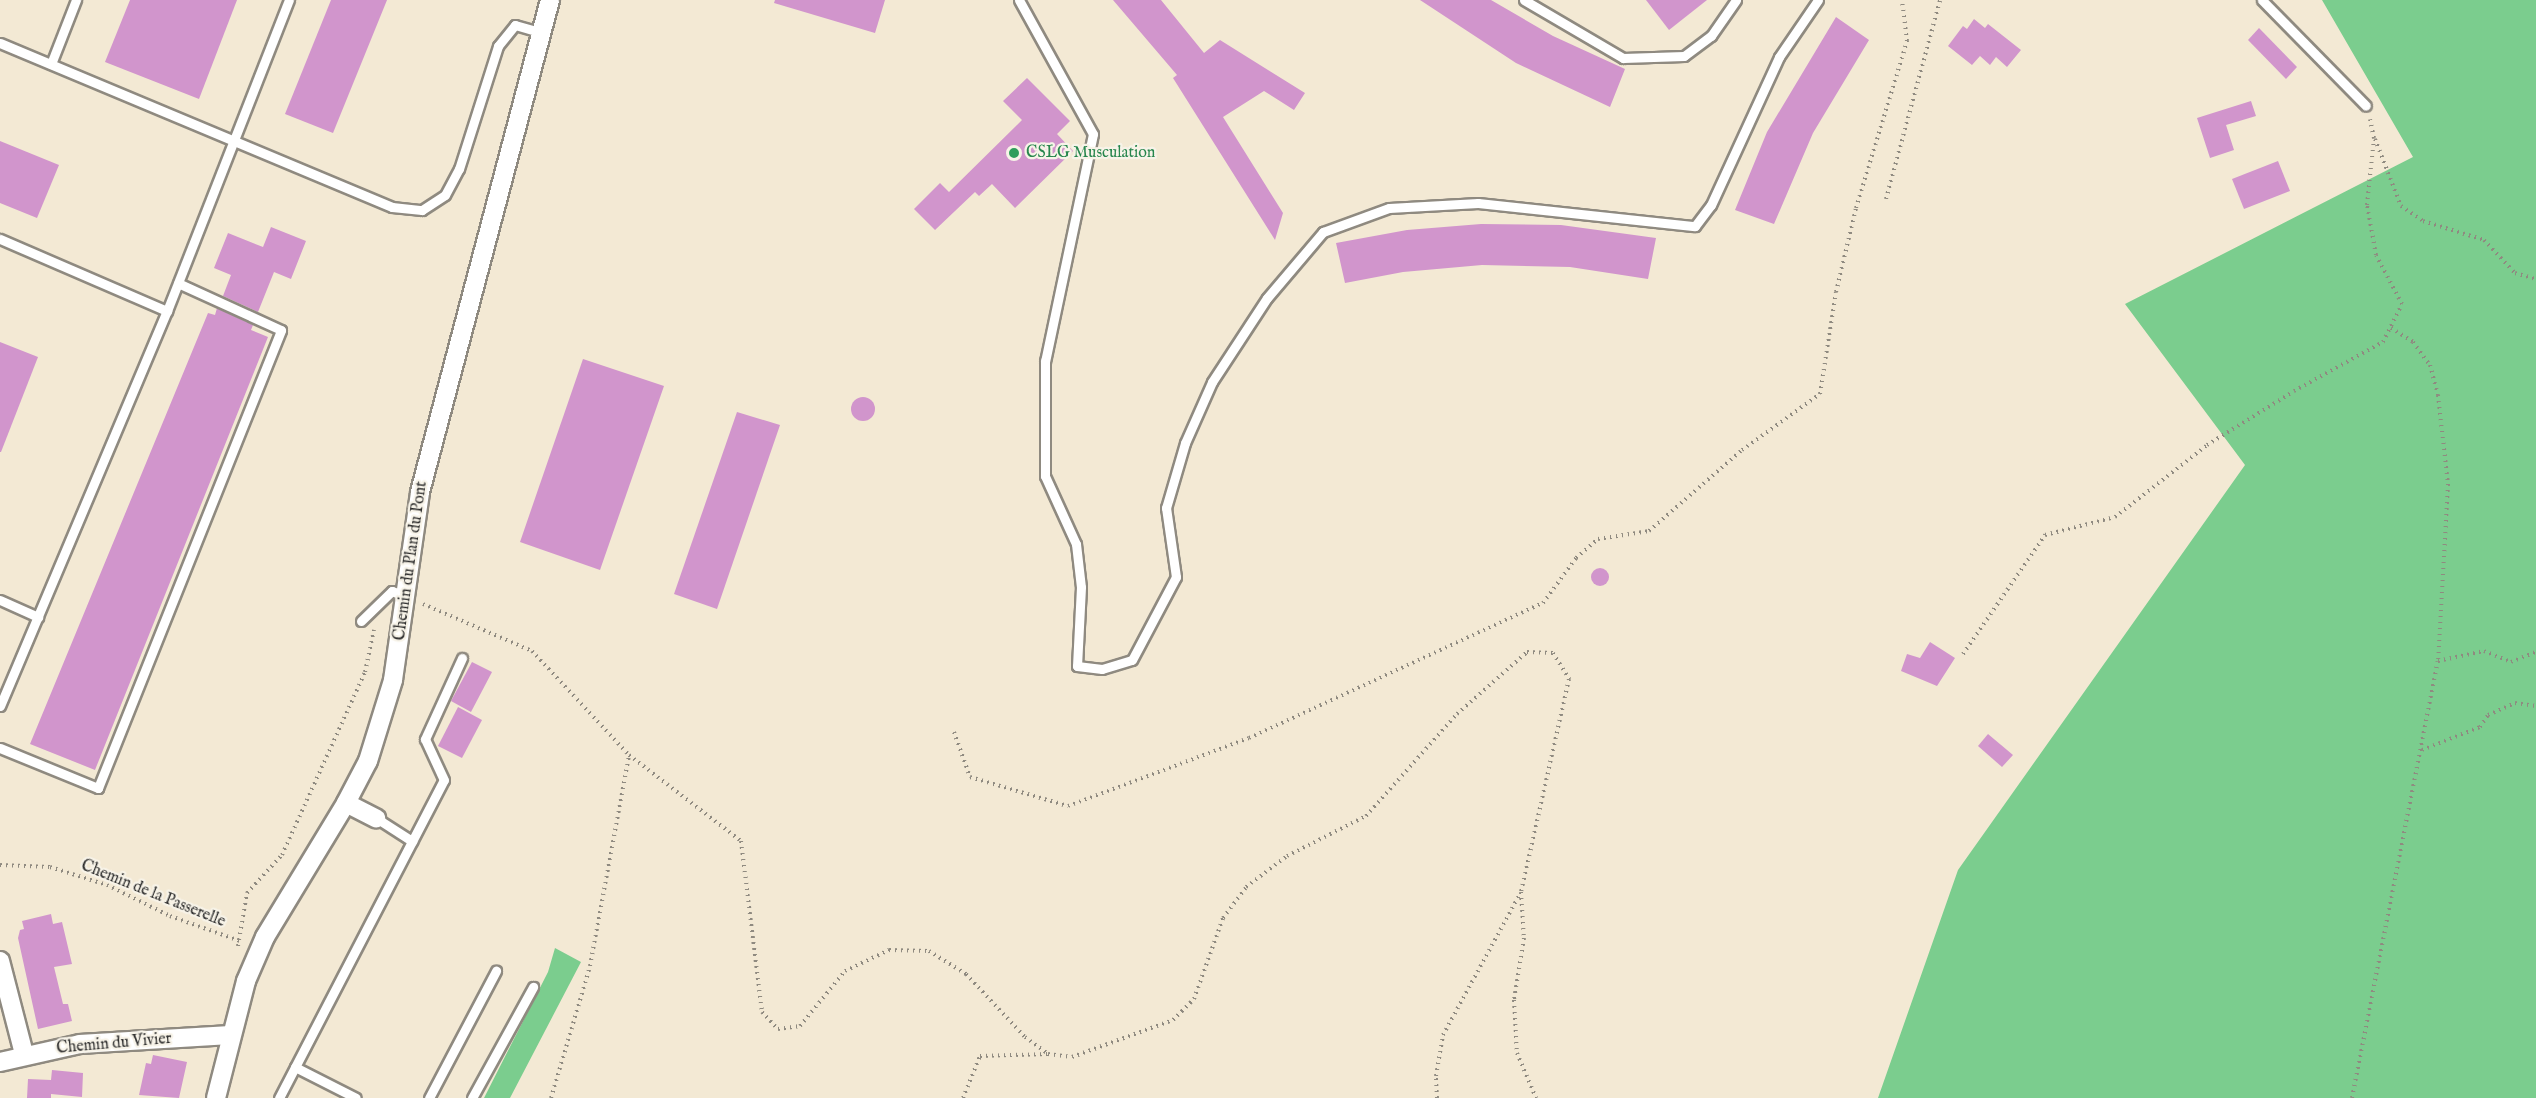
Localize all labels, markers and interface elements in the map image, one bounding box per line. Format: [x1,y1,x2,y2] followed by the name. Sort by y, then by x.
[1026,143,1155,163] place label: CSLG Musculation
[1007,146,1021,160] marker: CSLG Musculation
[390,480,432,642] street label: Chemin du Plan du Pont
[78,856,228,932] street label: Chemin de la Passerelle
[56,1029,172,1059] street label: Chemin du Vivier

